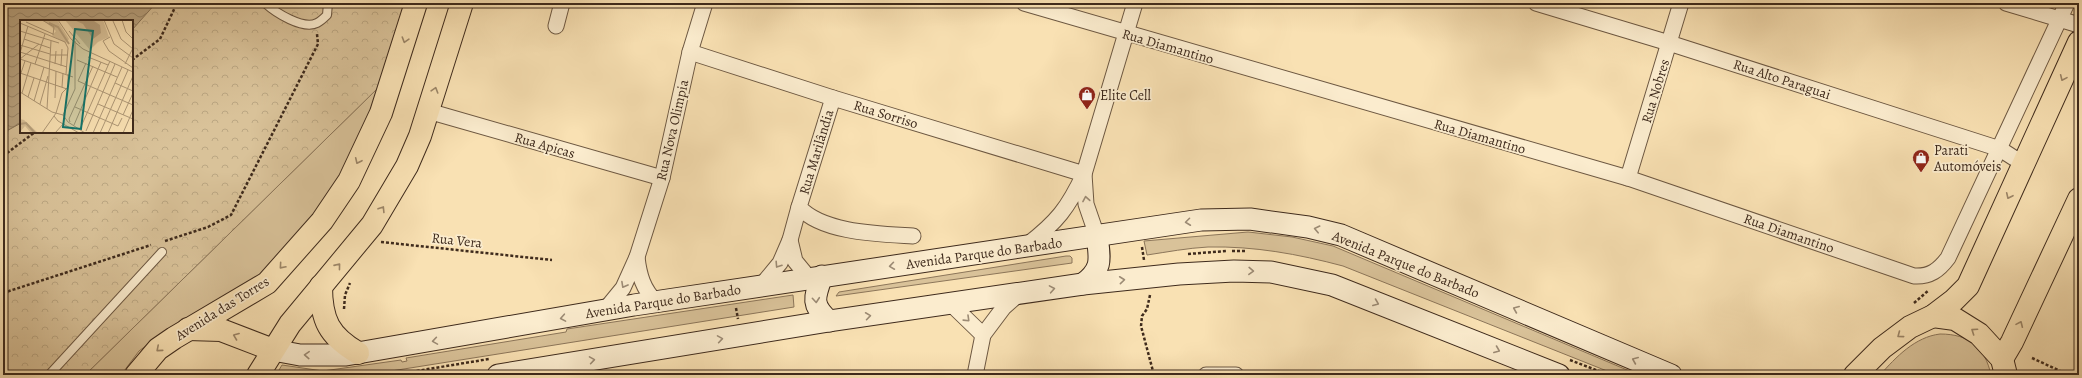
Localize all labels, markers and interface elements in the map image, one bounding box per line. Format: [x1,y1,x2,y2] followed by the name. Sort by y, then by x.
[20,20,133,133] inset map
[1120,24,1216,69] street label: Rua Diamantino
[401,37,410,44] one-way arrow
[1731,55,1833,104] street label: Rua Alto Paraguai
[1637,57,1674,125] street label: Rua Nobres
[2060,74,2068,81] one-way arrow
[652,77,693,183] street label: Rua Nova Olimpia
[1077,85,1097,110] shop icon: Elite Cell
[1100,86,1151,105] place label: Elite Cell
[430,87,438,94] one-way arrow
[851,96,920,133] street label: Rua Sorriso
[795,107,839,197] street label: Rua Marilândia
[1432,114,1528,159] street label: Rua Diamantino
[512,128,577,163] street label: Rua Apicas
[1933,141,2001,176] place label: Parati Automóveis
[1911,148,1931,173] shop icon: Parati Automóveis
[355,157,363,165] one-way arrow
[2006,192,2014,199] one-way arrow
[1082,195,1090,202] one-way arrow
[377,206,384,213] one-way arrow
[1741,209,1837,258] street label: Rua Diamantino
[1185,217,1192,226] one-way arrow
[1314,226,1321,234] one-way arrow
[1328,226,1482,303] street label: Avenida Parque do Barbado
[431,228,484,253] street label: Rua Vera
[904,233,1063,274] street label: Avenida Parque do Barbado
[279,261,287,269] one-way arrow
[775,261,783,268] one-way arrow
[889,261,895,270] one-way arrow
[334,263,341,270] one-way arrow
[1248,267,1254,276] one-way arrow
[171,272,273,345] street label: Avenida das Torres
[1119,275,1125,284] one-way arrow
[583,280,742,323] street label: Avenida Parque do Barbado
[621,281,629,289] one-way arrow
[1049,285,1055,294] one-way arrow
[812,297,821,304] one-way arrow
[1373,298,1380,306] one-way arrow
[1512,306,1520,314] one-way arrow
[865,312,871,321] one-way arrow
[560,313,566,322] one-way arrow
[962,314,970,322] one-way arrow
[2015,320,2023,327] one-way arrow
[1972,329,1979,336] one-way arrow
[1897,330,1904,337] one-way arrow
[233,332,240,340] one-way arrow
[432,336,438,344] one-way arrow
[717,336,723,344] one-way arrow
[156,344,164,352] one-way arrow
[1494,346,1501,354] one-way arrow
[304,351,310,360] one-way arrow
[589,356,595,365] one-way arrow
[1632,357,1640,365] one-way arrow

